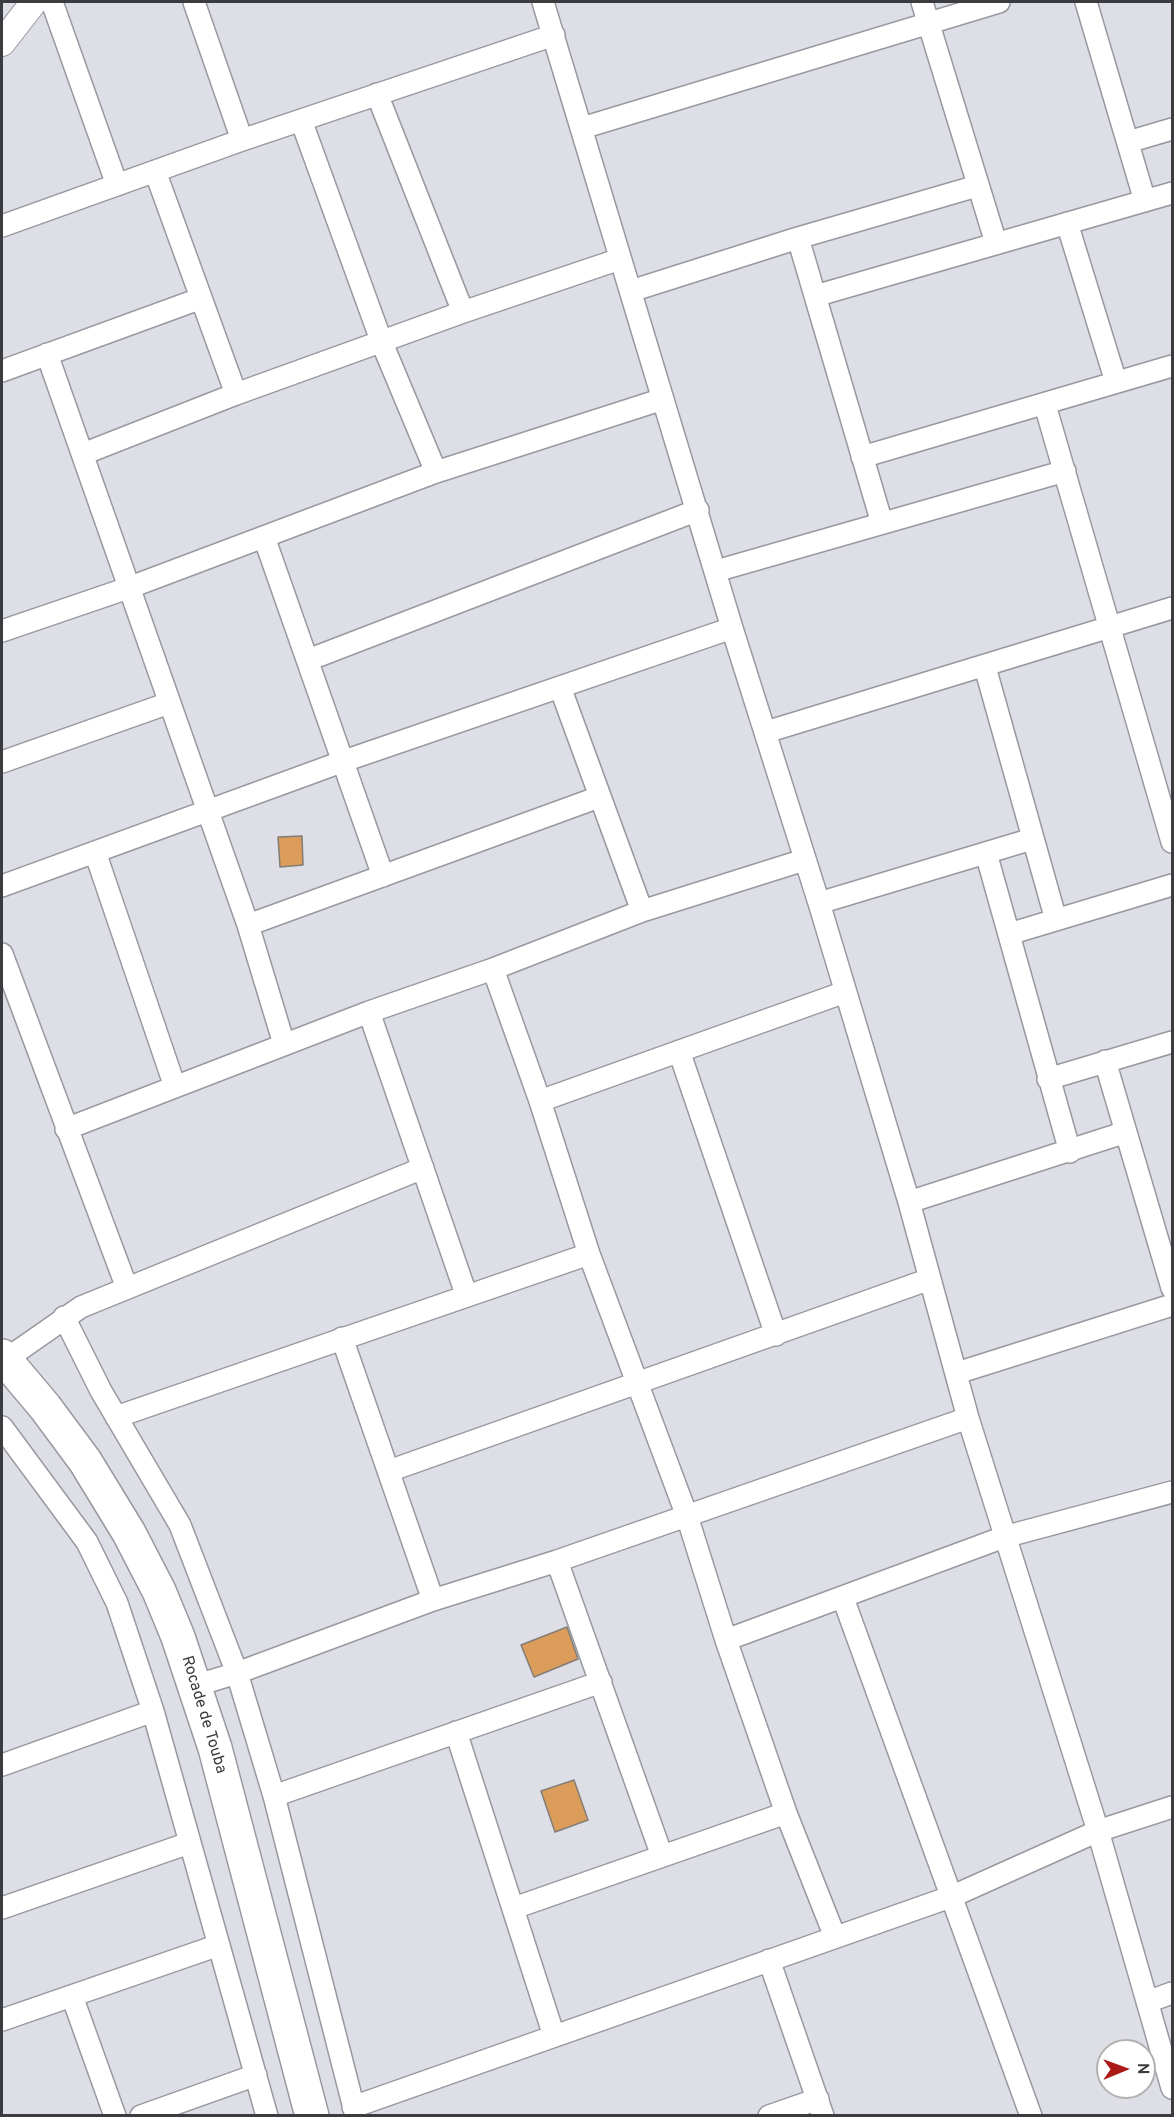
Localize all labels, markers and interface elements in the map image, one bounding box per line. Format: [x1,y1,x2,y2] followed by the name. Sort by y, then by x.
[176,1654,230,1776] street label: Rocade de Touba
[1096,2039,1156,2099] north arrow
[1132,2063,1152,2075] text: N

